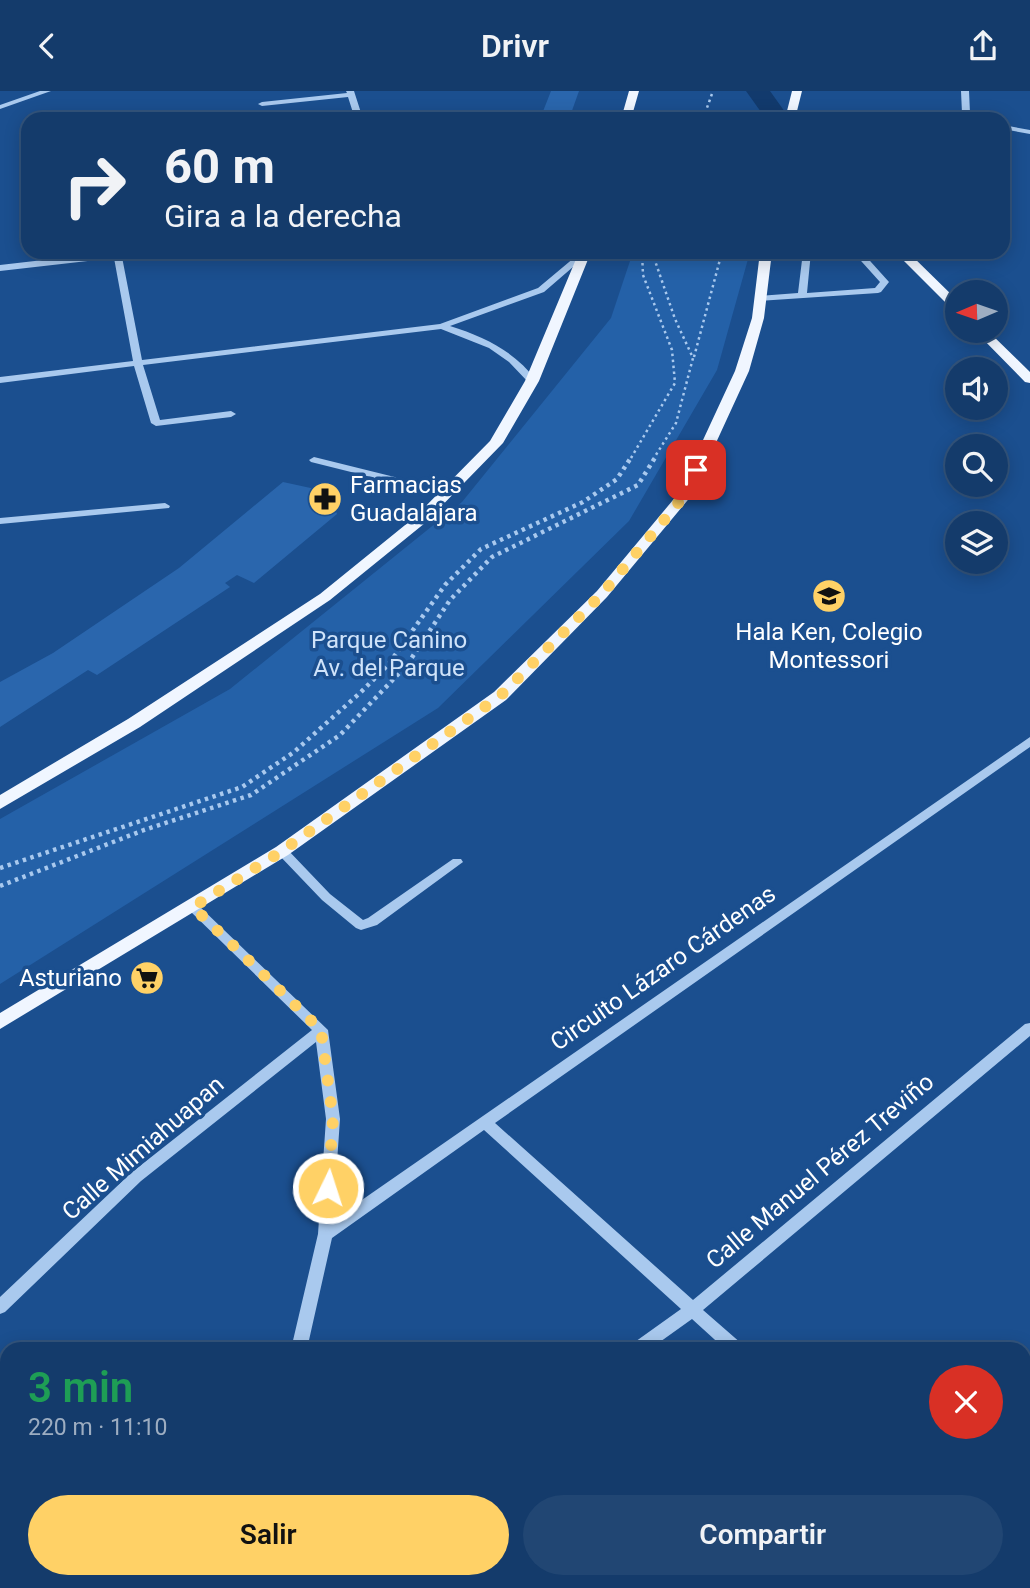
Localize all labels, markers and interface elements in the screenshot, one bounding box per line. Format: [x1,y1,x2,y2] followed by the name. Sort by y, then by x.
[28,27,66,65] icon: back
[481,27,549,65] text: Drivr
[964,27,1002,65] icon: share
[164,138,275,195] text: 60 m
[49,140,140,231] icon: right
[164,197,402,235] text: Gira a la derecha
[945,280,1008,343] north arrow
[945,280,1008,574] map controls
[945,357,1008,420] button: sound
[945,434,1008,497] button: search
[666,440,726,500] pin
[677,451,715,489] icon: arrive
[350,471,478,527] place label: Farmacias Guadalajara
[306,480,344,518] pharmacy icon: Farmacias Guadalajara
[945,511,1008,574] button: layers
[810,577,848,615] school or university icon: Hala Ken, Colegio Montessori
[735,618,923,674] place label: Hala Ken, Colegio Montessori
[311,626,467,682] park label: Parque Canino Av. del Parque
[545,880,781,1056] street label: Circuito Lázaro Cárdenas
[128,959,166,997] supermarket icon: Asturiano
[19,964,122,992] place label: Asturiano
[701,1068,939,1274] street label: Calle Manuel Pérez Treviño
[56,1070,230,1226] street label: Calle Mimiahuapan
[291,1151,365,1225] position arrow
[28,1363,133,1412] text: 3 min
[929,1365,1003,1439] button: close
[28,1414,167,1441] text: 220 m · 11:10
[28,1495,509,1575] button: Salir
[523,1495,1003,1575] button: Compartir

